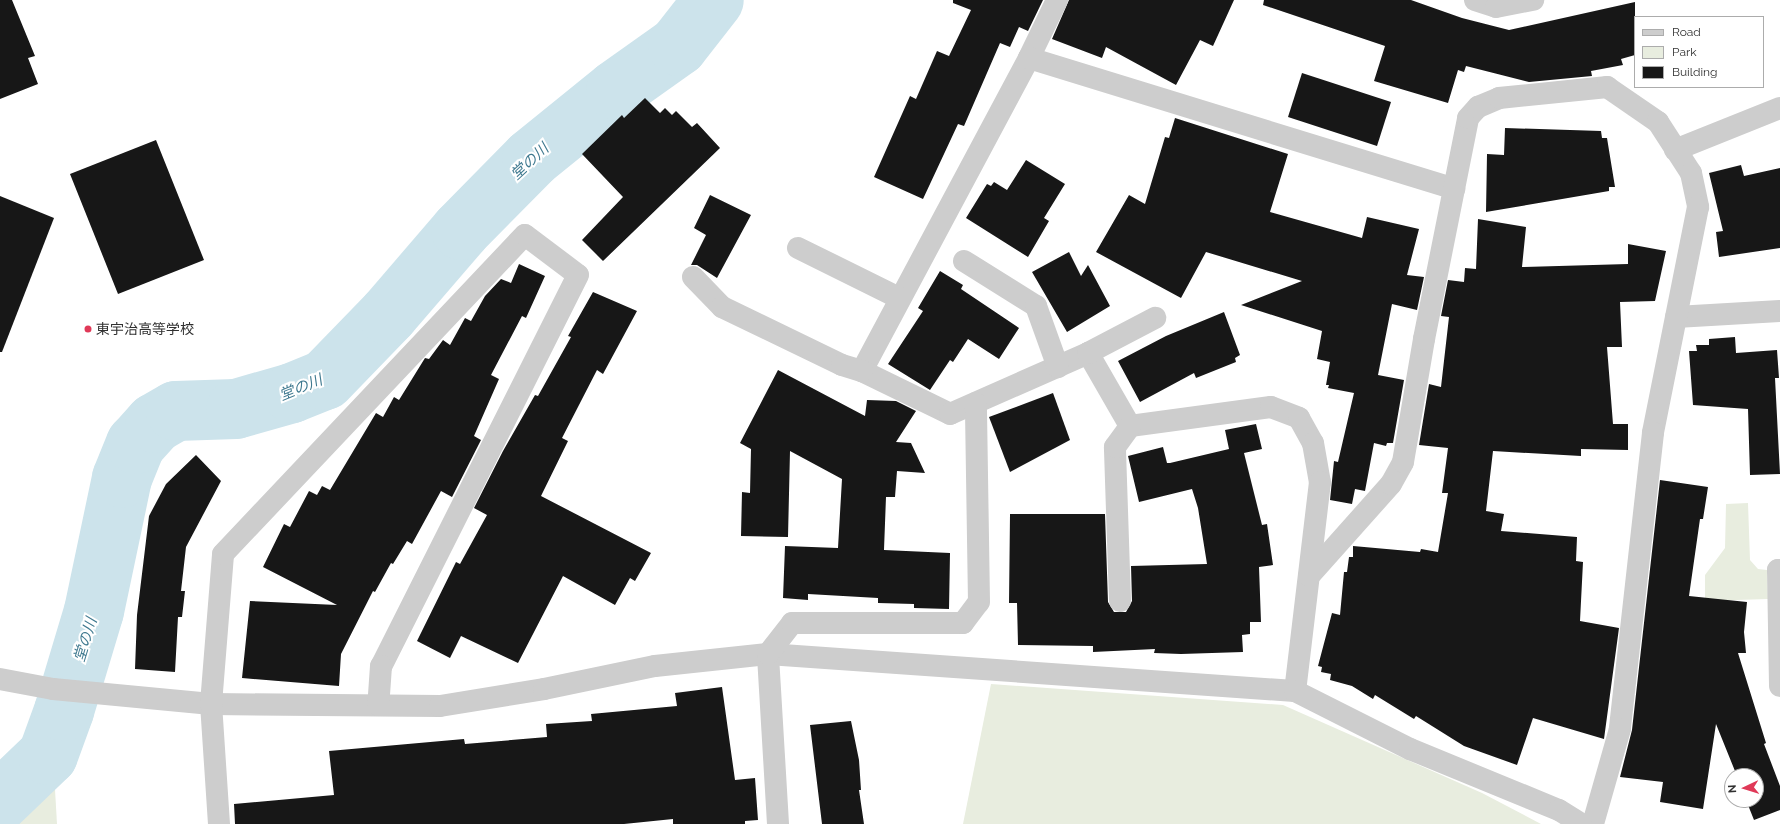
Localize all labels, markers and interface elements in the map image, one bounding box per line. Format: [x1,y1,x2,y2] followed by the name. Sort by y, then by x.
[1634,16,1764,88] legend
[1672,25,1701,39] text: Road
[1672,45,1697,59] text: Park
[1672,65,1718,79] text: Building
[507,140,553,184] water label: 堂の川
[96,321,194,337] place label: 東宇治高等学校
[83,324,93,334] marker: 東宇治高等学校
[277,371,325,405] water label: 堂の川
[71,616,101,664] water label: 堂の川
[1724,768,1764,808] north arrow
[1726,784,1739,793] text: N

